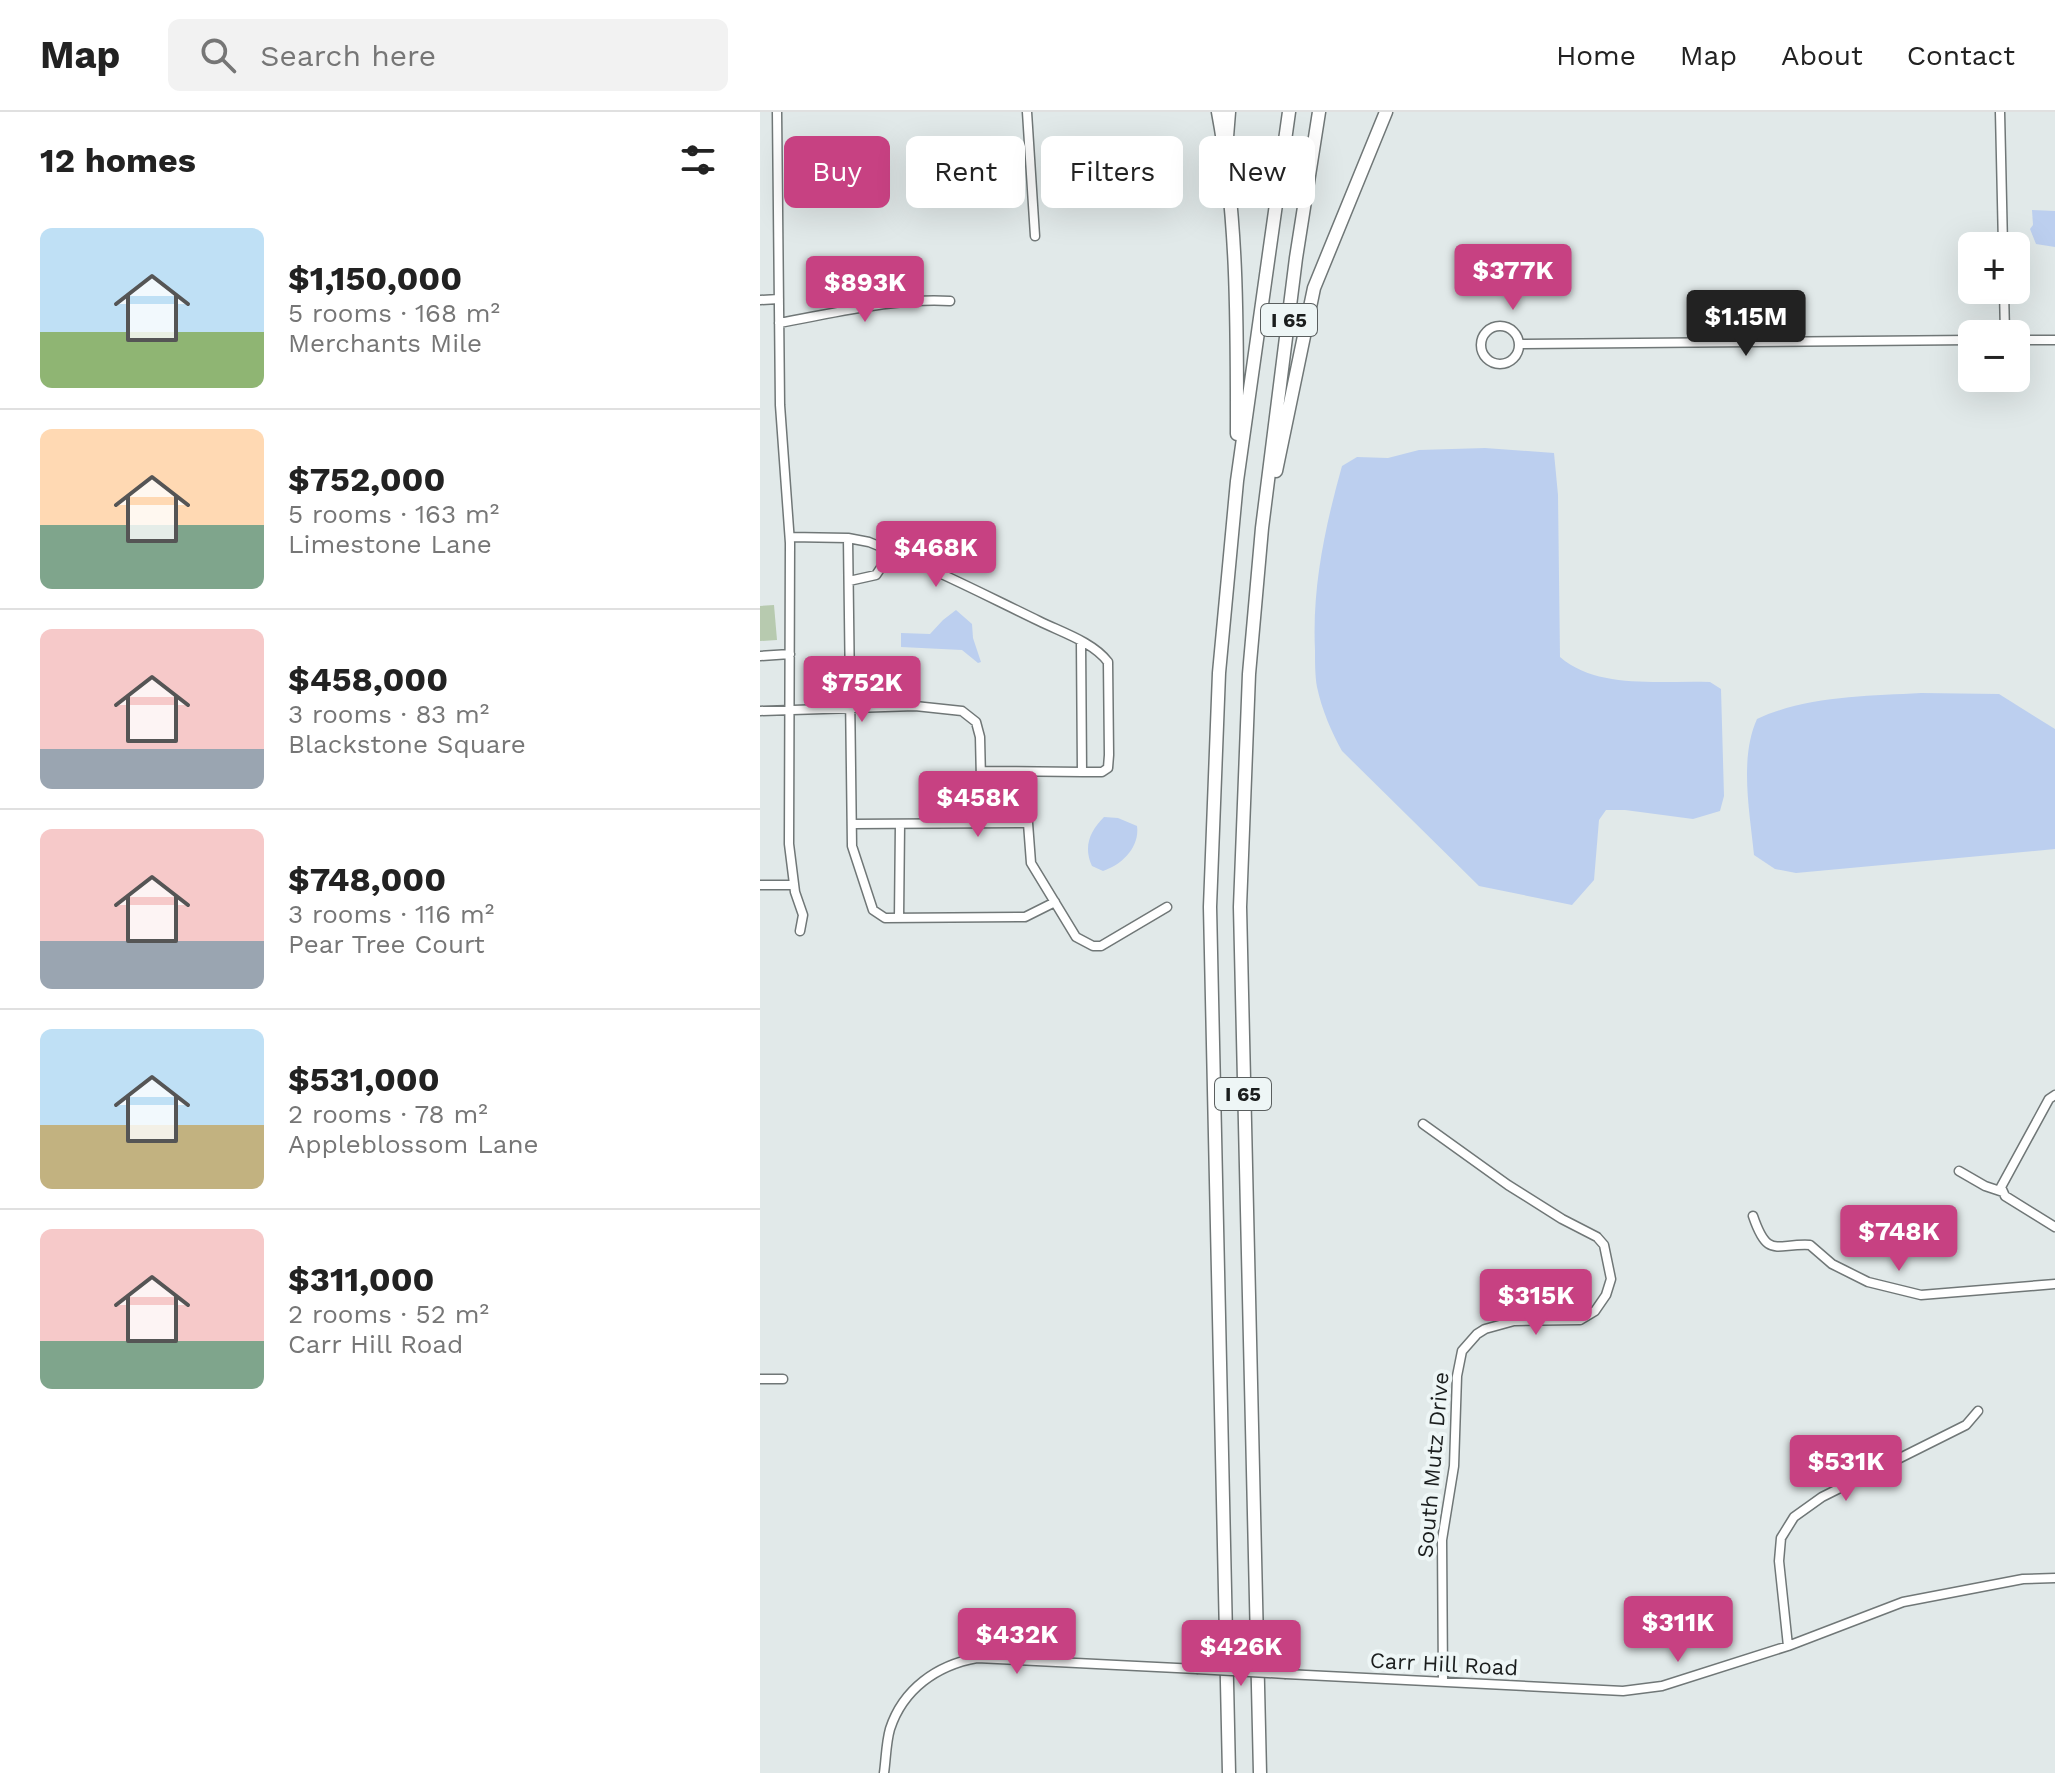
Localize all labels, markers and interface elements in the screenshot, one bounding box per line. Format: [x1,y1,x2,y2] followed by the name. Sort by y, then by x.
[168,19,728,91] search box
[40,33,120,77] text: Map
[196,33,240,77] icon: search
[260,38,436,73] text: Search here
[1556,39,1636,72] text: Home
[1680,39,1737,72] text: Map
[1781,39,1863,72] text: About
[1907,39,2015,72] text: Contact
[784,136,890,208] chip: Buy
[906,136,1025,208] chip: Rent
[1041,136,1183,208] chip: Filters
[1199,136,1315,208] chip: New
[676,138,720,182] icon: filters
[40,140,196,180] text: 12 homes
[1958,232,2030,392] map controls
[1958,232,2030,304] button: +
[1457,244,1569,312] pin: $377K
[1473,255,1554,285] text: $377K
[809,256,921,324] pin: $893K
[288,258,462,298] text: $1,150,000
[104,260,200,356] icon: home
[824,267,906,297] text: $893K
[1681,290,1811,358] pin: $1.15M
[288,298,500,328] text: 5 rooms · 168 m²
[1705,301,1787,331] text: $1.15M
[1261,304,1317,336] road number: I 65
[1958,320,2030,392] button: −
[288,328,482,358] text: Merchants Mile
[288,459,445,499] text: $752,000
[104,461,200,557] icon: home
[288,499,499,529] text: 5 rooms · 163 m²
[880,521,992,589] pin: $468K
[288,529,492,559] text: Limestone Lane
[894,532,978,562] text: $468K
[806,656,918,724] pin: $752K
[288,659,448,699] text: $458,000
[104,661,200,757] icon: home
[822,667,902,697] text: $752K
[288,699,489,729] text: 3 rooms · 83 m²
[288,729,526,759] text: Blackstone Square
[922,771,1034,839] pin: $458K
[937,782,1019,812] text: $458K
[288,859,446,899] text: $748,000
[104,861,200,957] icon: home
[288,899,494,929] text: 3 rooms · 116 m²
[288,929,485,959] text: Pear Tree Court
[288,1059,440,1099] text: $531,000
[104,1061,200,1157] icon: home
[1215,1078,1271,1110] road number: I 65
[288,1099,488,1129] text: 2 rooms · 78 m²
[288,1129,539,1159] text: Appleblossom Lane
[1843,1205,1955,1273] pin: $748K
[1858,1216,1940,1246] text: $748K
[288,1259,435,1299] text: $311,000
[104,1261,200,1357] icon: home
[1480,1269,1592,1337] pin: $315K
[1498,1280,1574,1310] text: $315K
[288,1299,489,1329] text: 2 rooms · 52 m²
[288,1329,463,1359] text: Carr Hill Road
[1412,1371,1454,1559] street label: South Mutz Drive
[1790,1435,1902,1503] pin: $531K
[1808,1446,1884,1476] text: $531K
[1622,1596,1734,1664] pin: $311K
[1642,1607,1714,1637] text: $311K
[961,1608,1073,1676] pin: $432K
[976,1619,1058,1649] text: $432K
[1185,1620,1297,1688] pin: $426K
[1200,1631,1282,1661] text: $426K
[1369,1648,1519,1680] street label: Carr Hill Road

